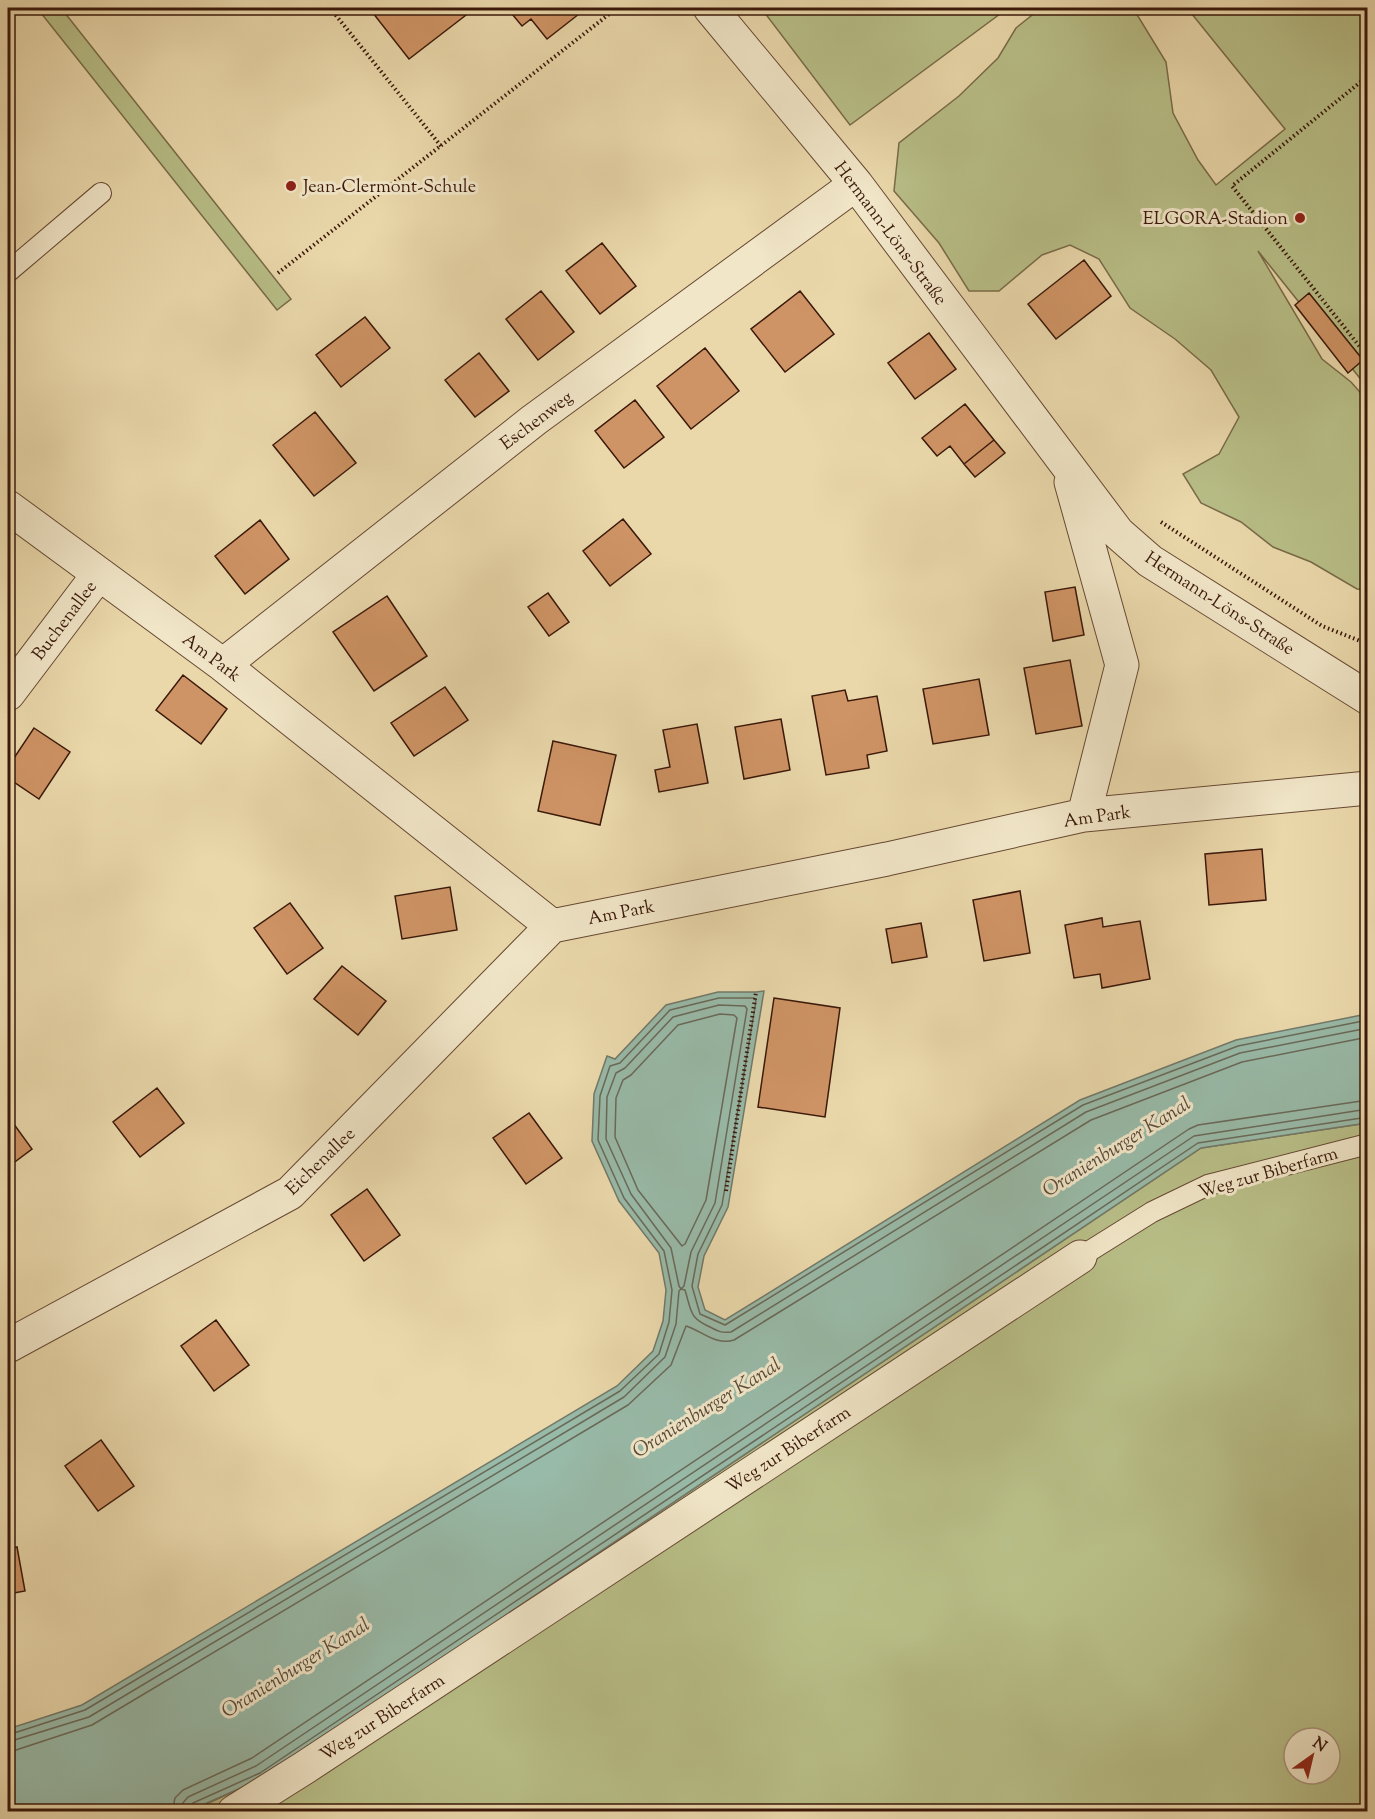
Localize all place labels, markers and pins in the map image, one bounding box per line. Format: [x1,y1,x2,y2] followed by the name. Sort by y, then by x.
[302,175,476,201] place label: Jean-Clermont-Schule
[284,179,298,193] marker: Jean-Clermont-Schule
[1143,207,1288,233] place label: ELGORA-Stadion
[1293,211,1307,225] marker: ELGORA-Stadion

